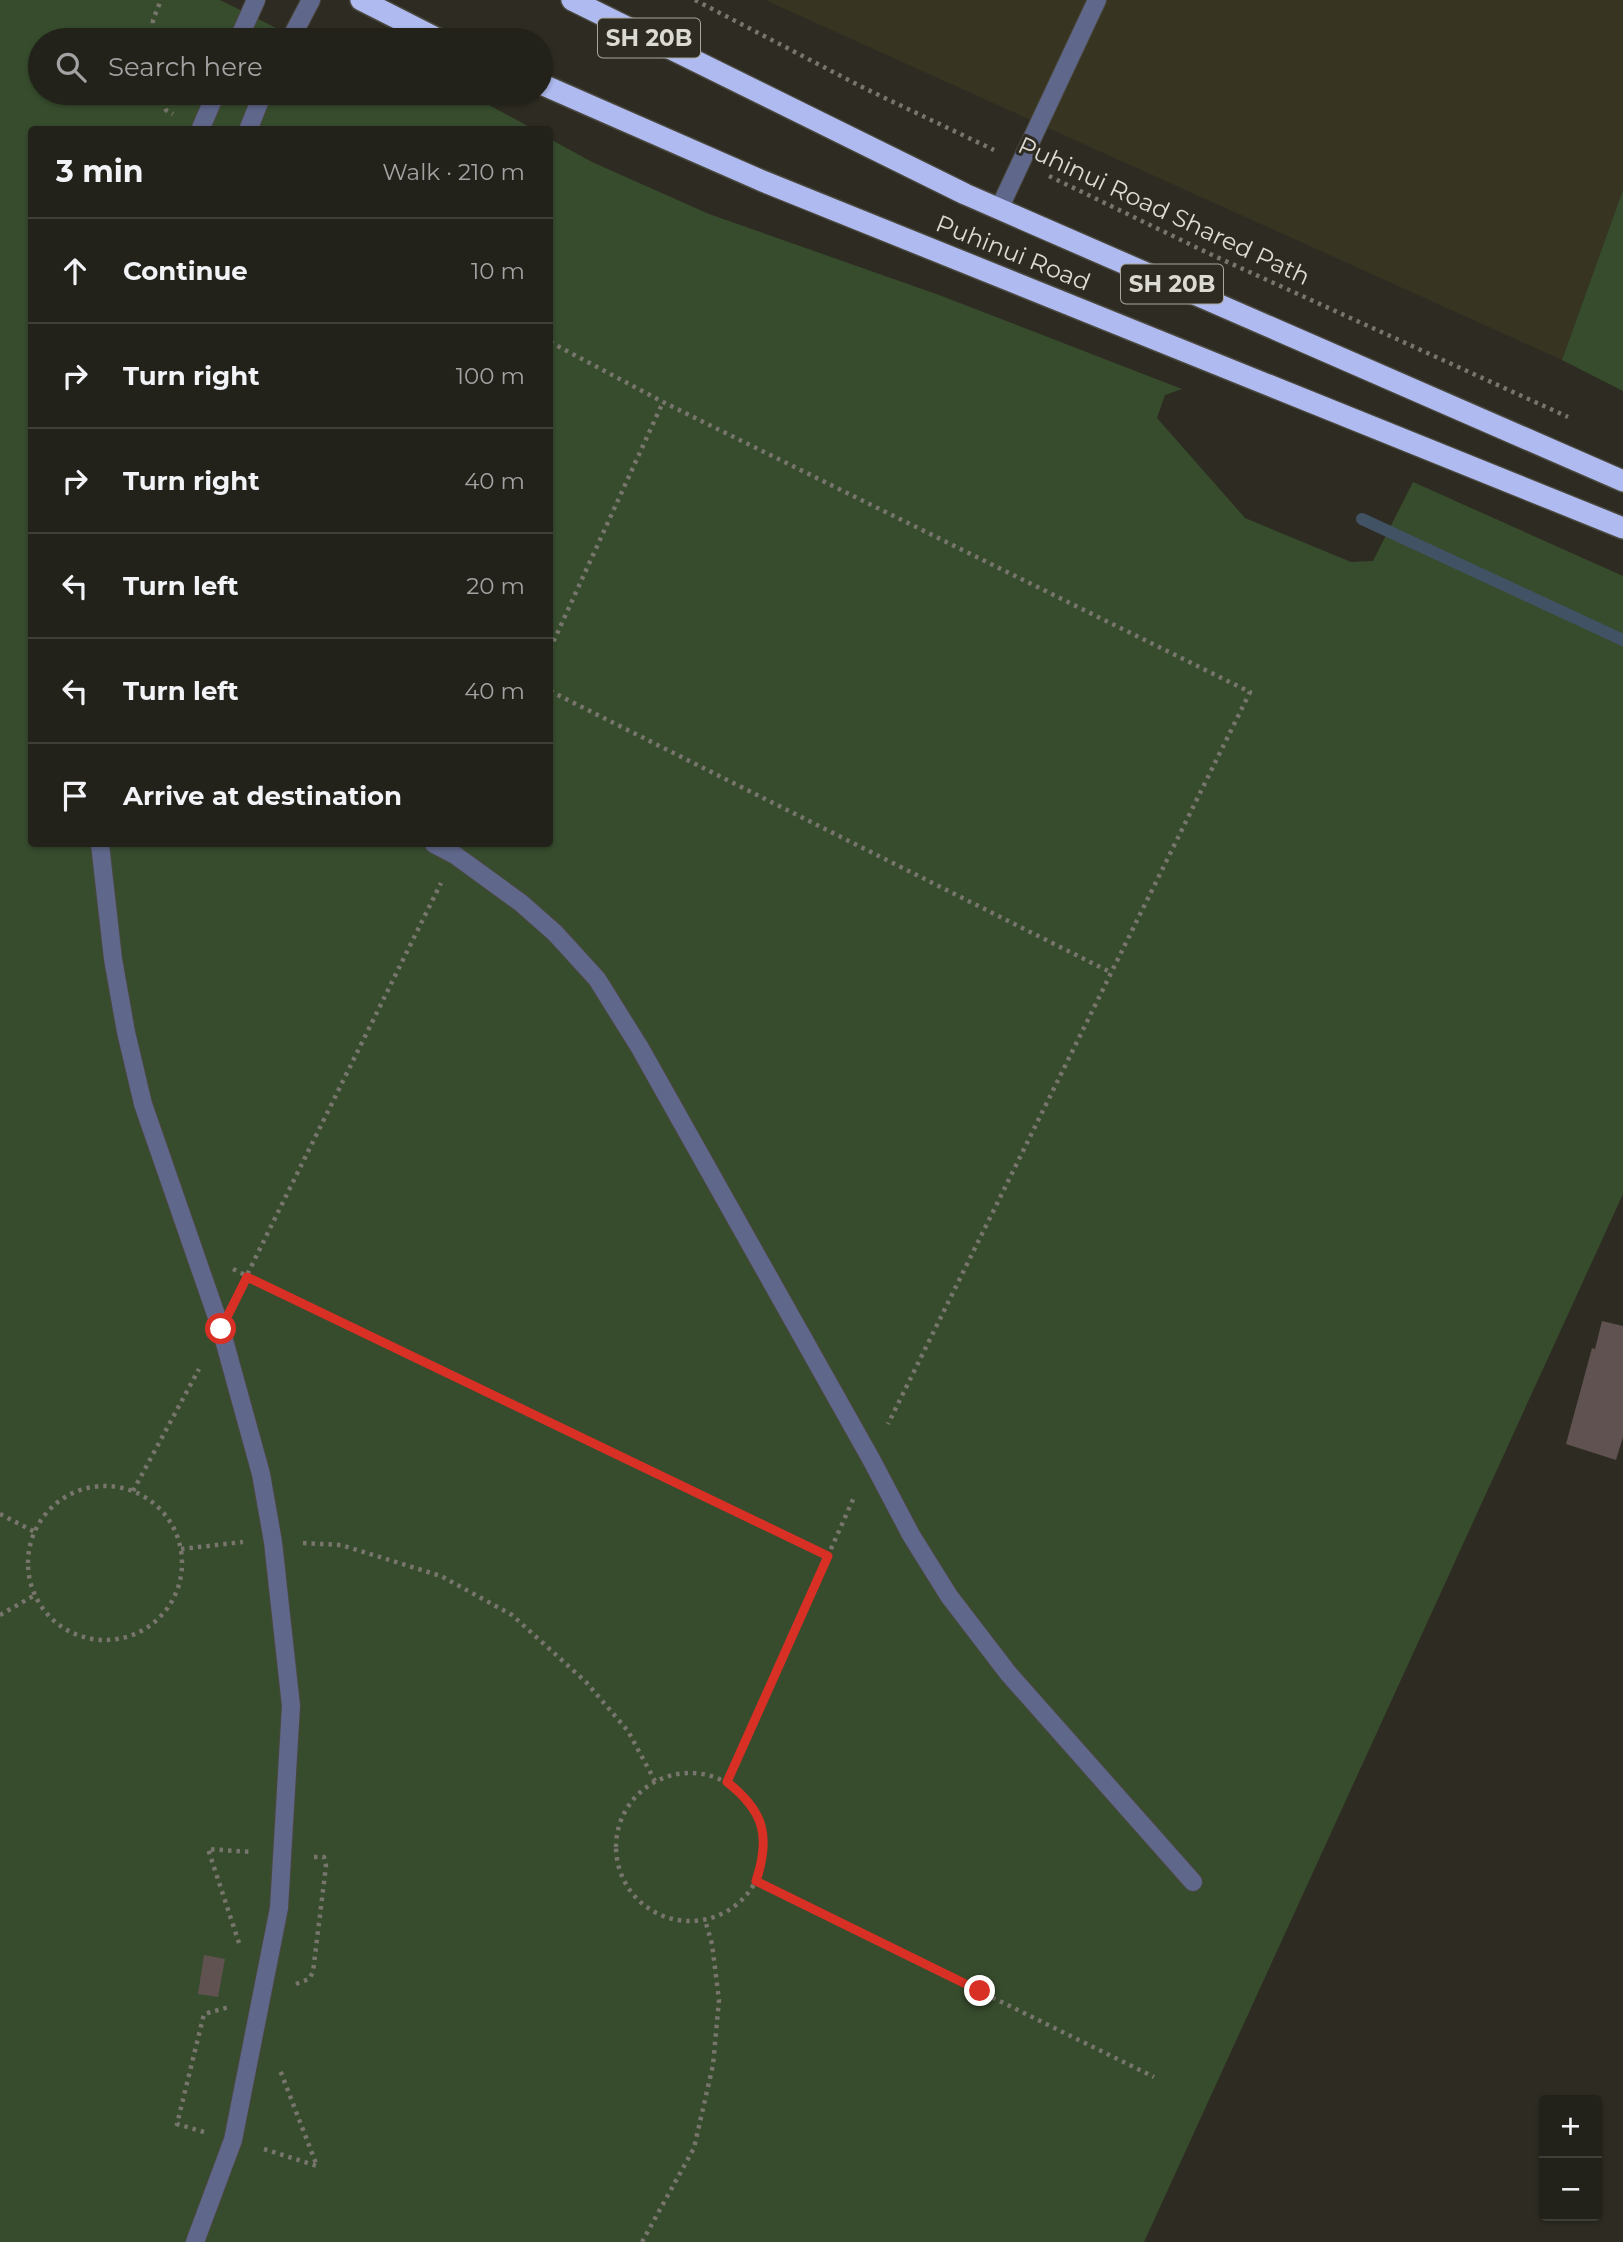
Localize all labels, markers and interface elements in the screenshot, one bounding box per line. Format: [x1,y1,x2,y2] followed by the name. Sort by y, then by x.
[598,19,700,58] road number: SH 20B
[28,28,553,105] search box
[52,48,90,86] icon: search
[108,51,263,83] text: Search here
[1013,131,1315,291] street label: Puhinui Road Shared Path
[56,153,143,190] text: 3 min
[382,158,525,186] text: Walk · 210 m
[932,209,1094,297] street label: Puhinui Road
[56,252,94,290] icon: ahead
[123,255,248,287] text: Continue
[471,257,525,285] text: 10 m
[1121,264,1223,304] road number: SH 20B
[56,357,94,395] icon: right
[123,360,259,392] text: Turn right
[456,362,525,390] text: 100 m
[56,462,94,500] icon: right
[123,465,259,497] text: Turn right
[464,467,525,495] text: 40 m
[56,567,94,605] icon: left
[123,570,239,602] text: Turn left
[466,572,525,600] text: 20 m
[56,672,94,710] icon: left
[123,675,239,707] text: Turn left
[464,677,525,705] text: 40 m
[56,777,94,815] icon: arrive
[123,780,402,812] text: Arrive at destination
[205,1313,236,1344] route start
[964,1975,995,2006] route end
[1539,2095,1602,2221] map controls
[1539,2095,1602,2158] button: +
[1539,2158,1602,2221] button: −

